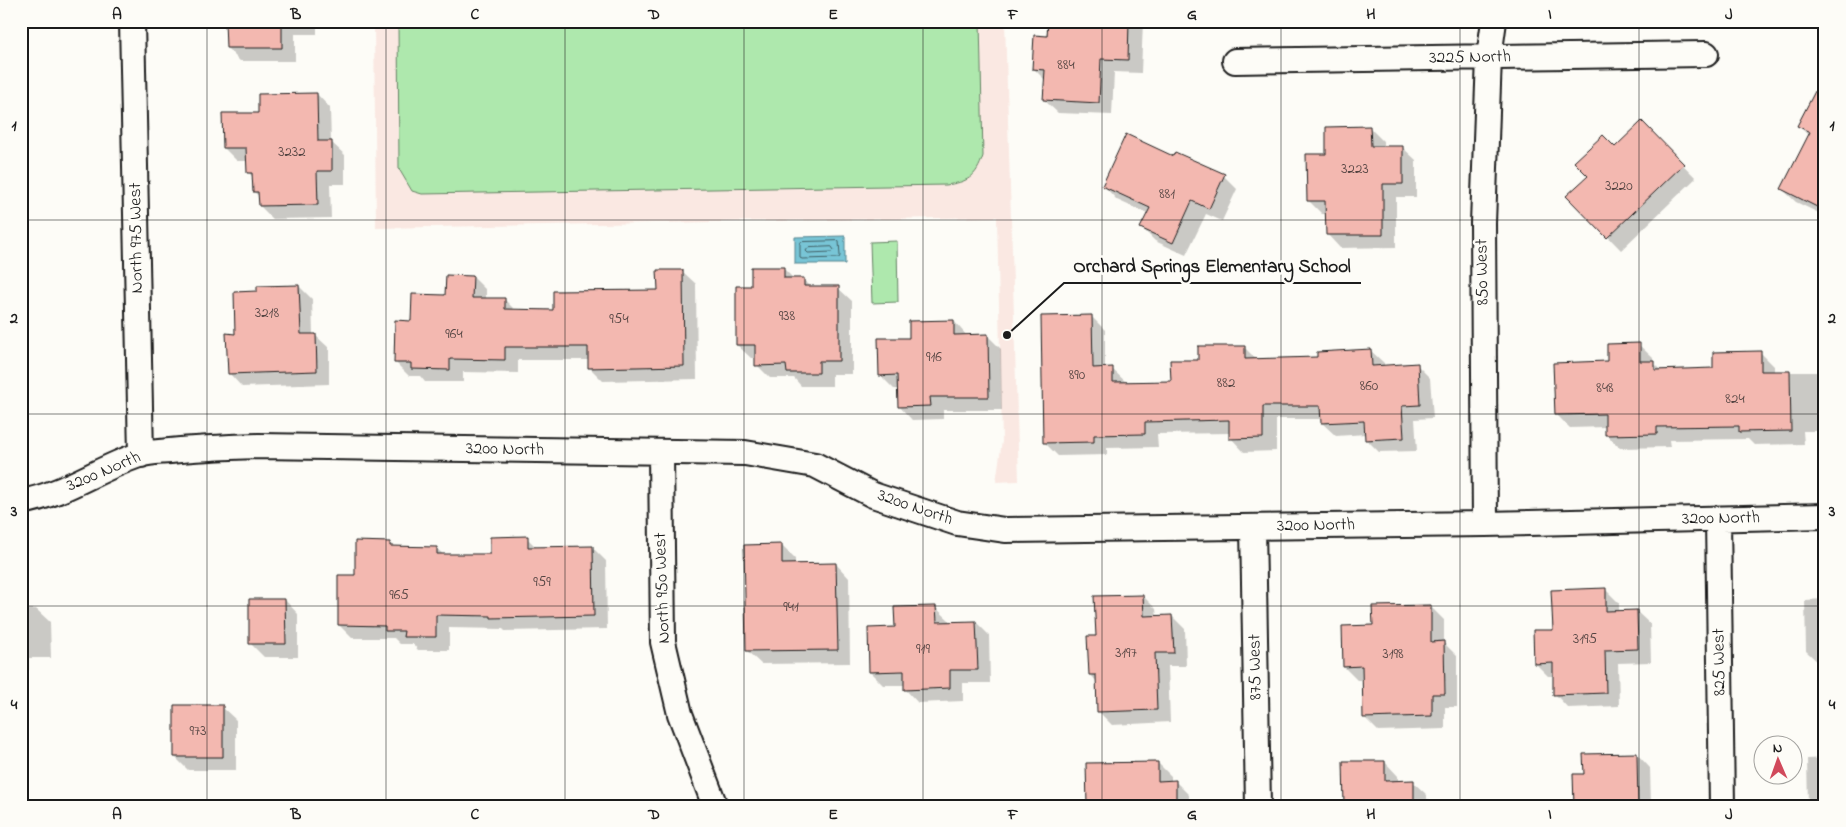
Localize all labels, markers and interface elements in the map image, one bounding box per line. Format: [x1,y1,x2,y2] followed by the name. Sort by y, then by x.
[112,3,122,27] text: A
[290,3,302,27] text: B
[471,3,480,27] text: C
[647,3,660,27] text: D
[828,3,838,27] text: E
[1007,3,1019,27] text: F
[1187,3,1197,27] text: G
[1366,3,1376,27] text: H
[1548,3,1552,27] text: I
[1725,3,1733,27] text: J
[1429,44,1511,72] street label: 3225 North
[1057,54,1075,76] house number: 884
[11,114,17,138] text: 1
[1829,114,1835,138] text: 1
[278,141,306,163] house number: 3232
[1341,158,1369,180] house number: 3223
[1605,175,1633,197] house number: 3220
[123,182,151,294] street label: North 975 West
[1159,183,1175,205] house number: 881
[1469,239,1497,305] street label: 850 West
[1064,249,1361,283] callout: Orchard Springs Elementary School
[1073,254,1351,283] text: Orchard Springs Elementary School
[255,302,279,324] house number: 3218
[779,305,796,327] house number: 938
[9,307,18,331] text: 2
[1827,307,1836,331] text: 2
[609,308,629,330] house number: 954
[445,323,463,345] house number: 964
[926,346,942,368] house number: 916
[1069,364,1086,386] house number: 890
[1217,372,1236,394] house number: 882
[1360,375,1379,397] house number: 860
[1596,377,1614,399] house number: 848
[1725,388,1745,410] house number: 824
[466,436,544,464] street label: 3200 North
[63,445,145,499] street label: 3200 North
[874,483,956,533] street label: 3200 North
[10,500,18,524] text: 3
[1828,500,1836,524] text: 3
[1682,505,1760,533] street label: 3200 North
[1277,512,1355,540] street label: 3200 North
[648,532,678,644] street label: North 950 West
[533,571,551,593] house number: 959
[389,584,409,606] house number: 965
[783,596,799,618] house number: 941
[1573,628,1597,650] house number: 3195
[1706,628,1734,696] street label: 825 West
[1242,634,1270,700] street label: 875 West
[916,638,930,660] house number: 919
[1115,642,1137,664] house number: 3197
[1382,643,1404,665] house number: 3198
[10,693,18,717] text: 4
[1828,693,1836,717] text: 4
[190,720,206,742] house number: 973
[1754,734,1804,784] north arrow
[1773,738,1783,759] text: N
[112,803,122,827] text: A
[290,803,302,827] text: B
[471,803,480,827] text: C
[647,803,660,827] text: D
[828,803,838,827] text: E
[1007,803,1019,827] text: F
[1187,803,1197,827] text: G
[1366,803,1376,827] text: H
[1548,803,1552,827] text: I
[1725,803,1733,827] text: J

